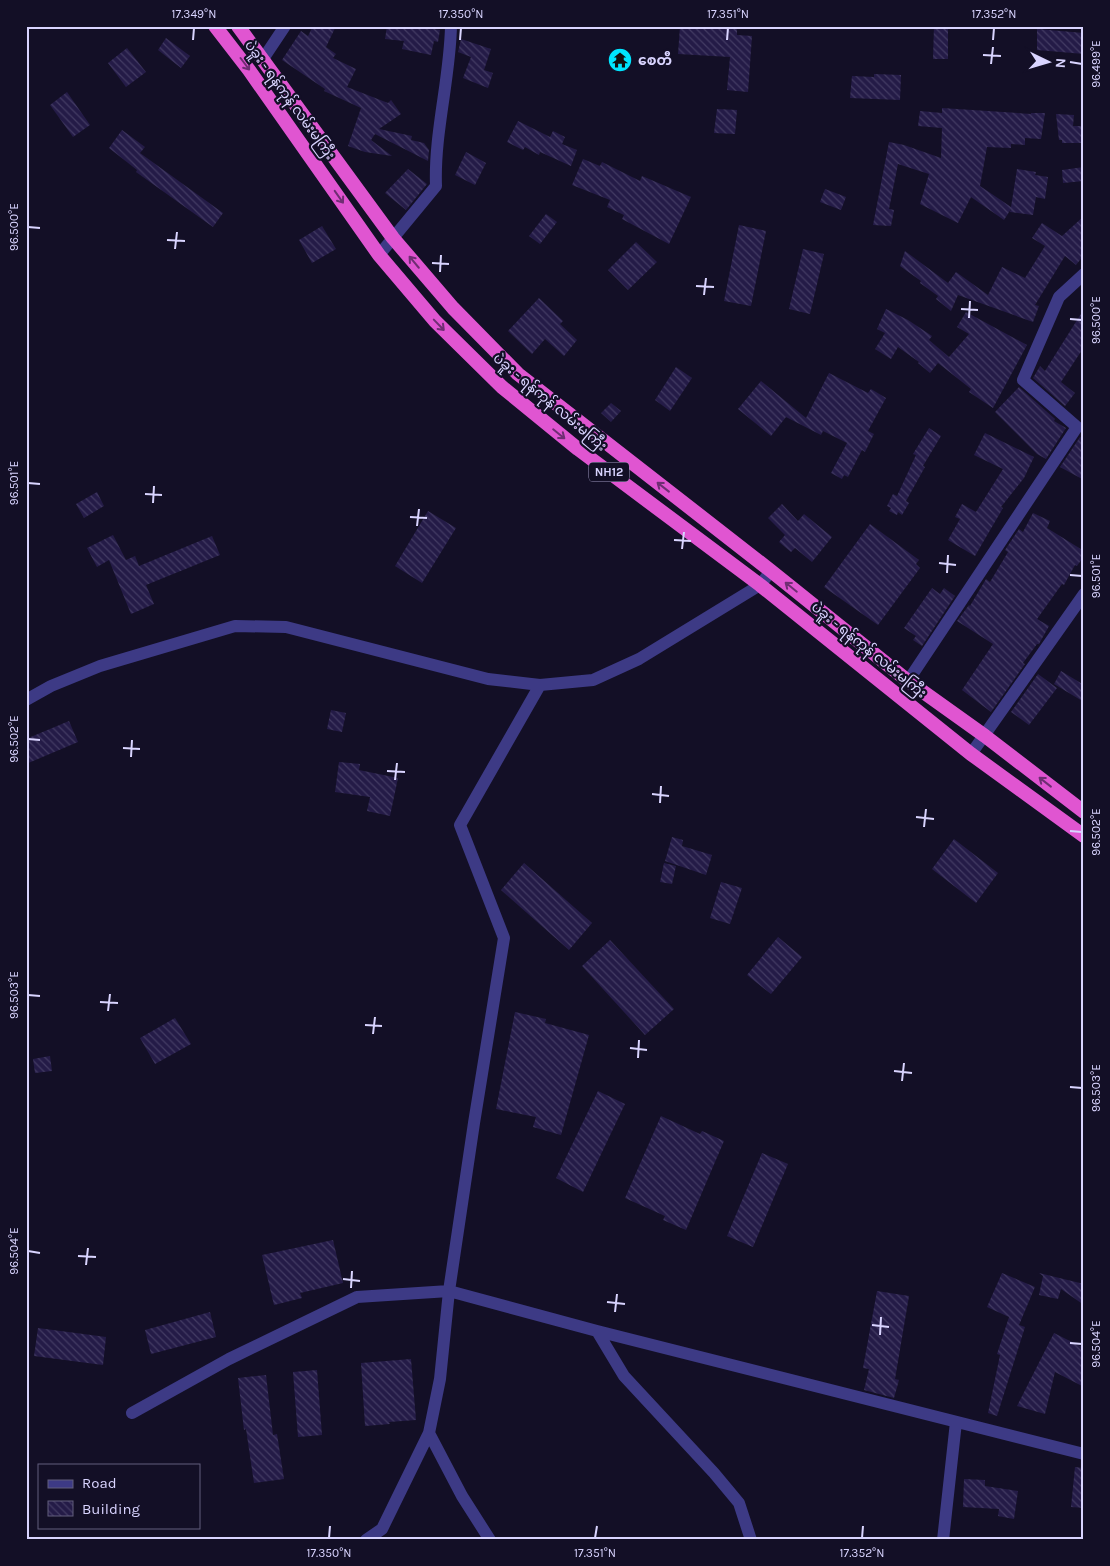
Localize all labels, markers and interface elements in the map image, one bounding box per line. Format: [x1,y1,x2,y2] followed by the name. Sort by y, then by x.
[172,7,216,21] text: 17.349°N
[438,7,484,21] text: 17.350°N
[707,7,749,21] text: 17.351°N
[972,7,1016,21] text: 17.352°N
[239,36,341,165] street label: ပဲခူး - ရန်ကုန် လမ်းမကြီး
[1022,38,1072,88] north arrow
[1089,40,1103,88] text: 96.499°E
[607,47,633,73] temple icon: စေတီ
[638,50,672,69] place label: စေတီ
[240,57,250,71] one-way arrow
[1052,57,1069,69] text: N
[334,190,344,204] one-way arrow
[7,203,21,251] text: 96.500°E
[408,255,419,268] one-way arrow
[1089,296,1103,344] text: 96.500°E
[433,319,445,331] one-way arrow
[488,348,612,457] street label: ပဲခူး - ရန်ကုန် လမ်းမကြီး
[553,428,566,439] one-way arrow
[7,461,21,505] text: 96.501°E
[589,462,629,482] road number: NH12
[657,482,670,493] one-way arrow
[1089,554,1103,598] text: 96.501°E
[785,582,798,593] one-way arrow
[806,597,931,704] street label: ပဲခူး - ရန်ကုန် လမ်းမကြီး
[7,715,21,763] text: 96.502°E
[1038,777,1052,787] one-way arrow
[1089,808,1103,856] text: 96.502°E
[7,971,21,1019] text: 96.503°E
[1089,1064,1103,1112] text: 96.503°E
[7,1227,21,1275] text: 96.504°E
[1089,1320,1103,1368] text: 96.504°E
[38,1464,200,1528] legend
[82,1474,117,1492] text: Road
[82,1500,140,1518] text: Building
[306,1546,352,1560] text: 17.350°N
[574,1546,616,1560] text: 17.351°N
[840,1546,884,1560] text: 17.352°N

